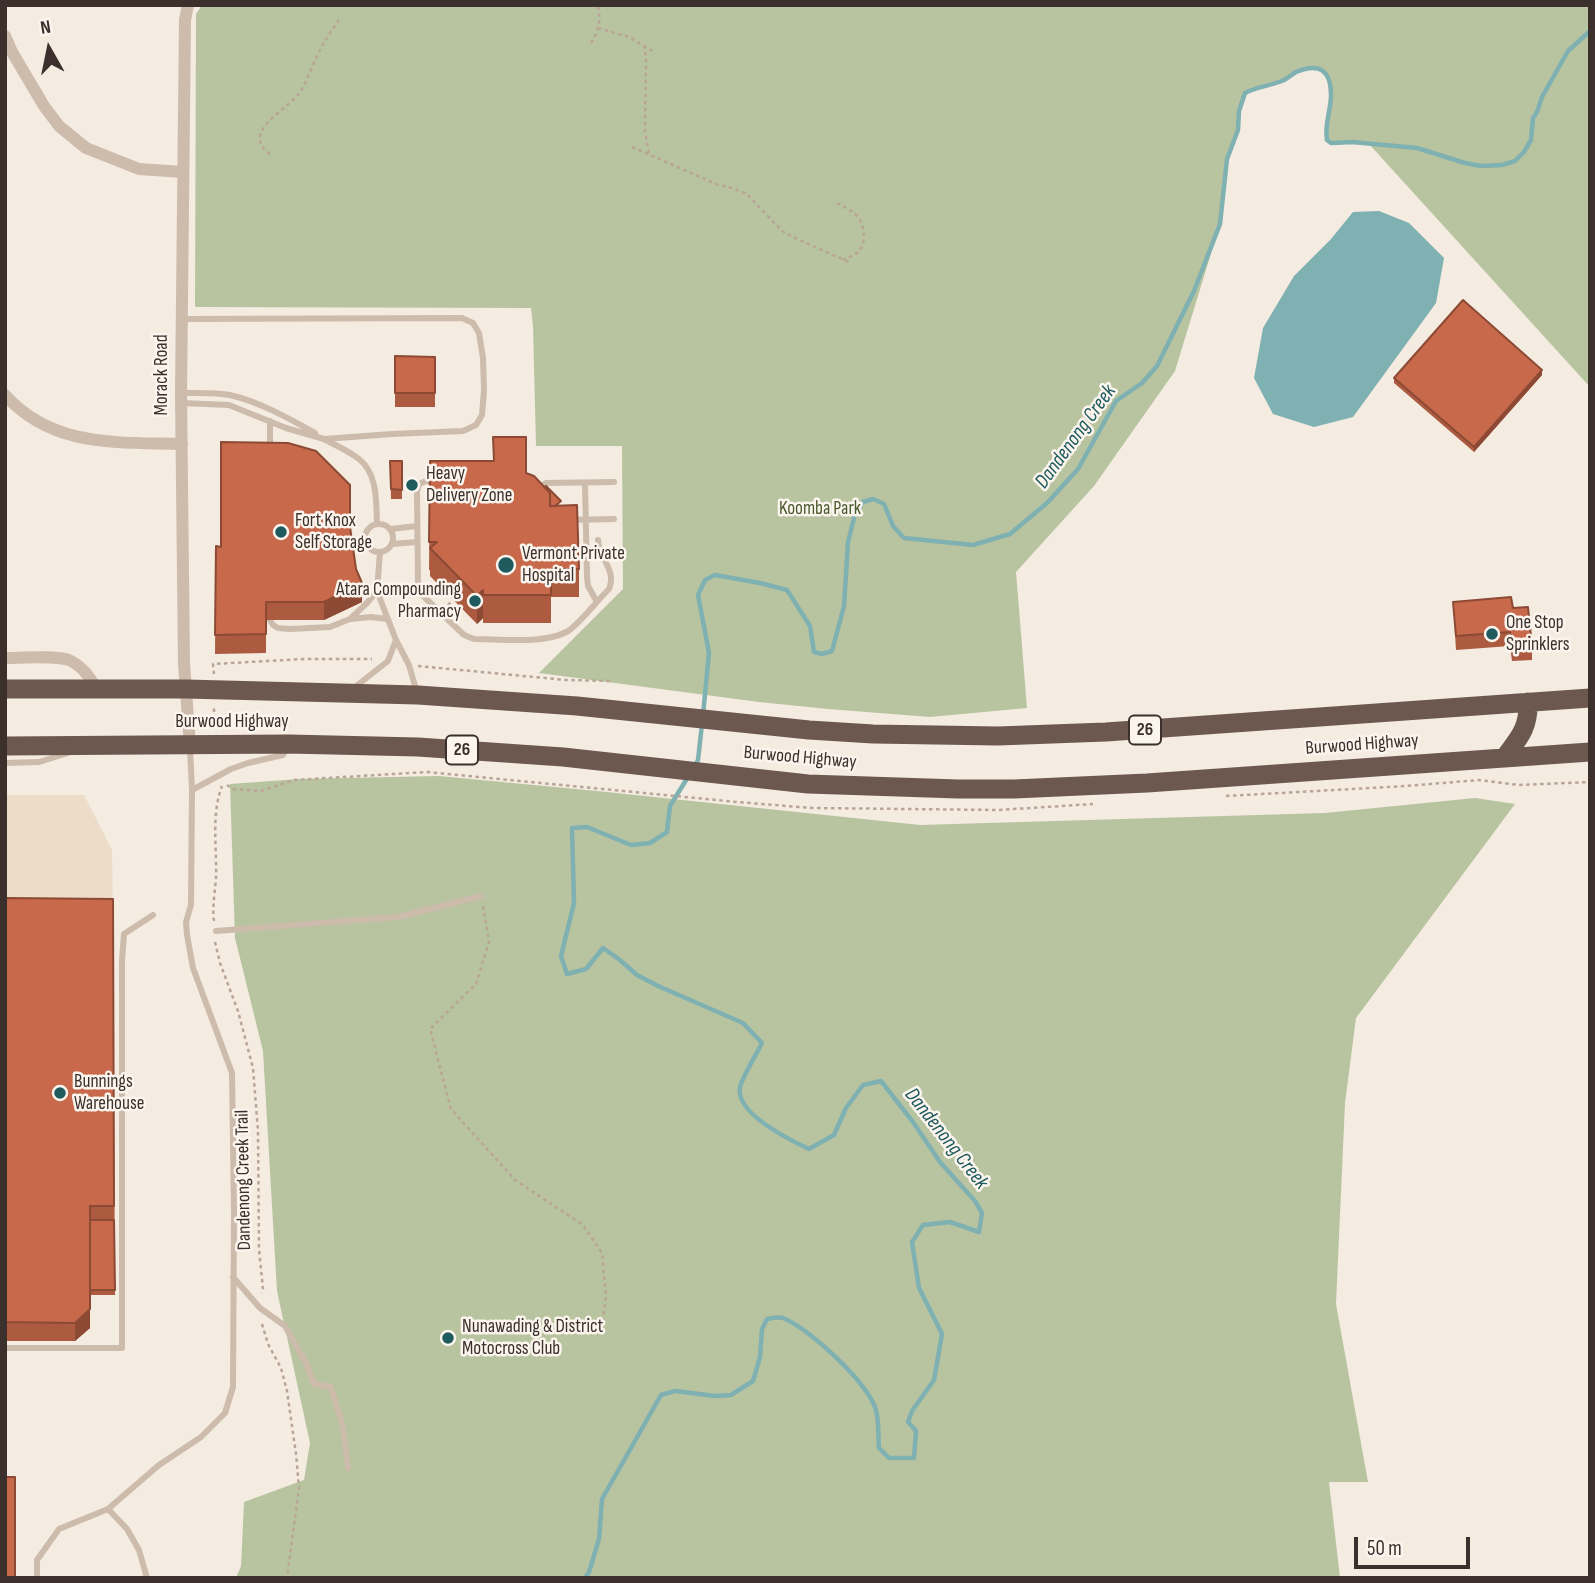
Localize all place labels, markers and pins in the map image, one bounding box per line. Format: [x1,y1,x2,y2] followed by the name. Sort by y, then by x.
[426,463,512,507] place label: Heavy Delivery Zone
[404,477,420,493] marker: Heavy Delivery Zone
[295,510,372,554] place label: Fort Knox Self Storage
[273,524,289,540] marker: Fort Knox Self Storage
[522,543,625,587] place label: Vermont Private Hospital
[496,555,516,575] marker: Vermont Private Hospital
[336,579,461,623] place label: Atara Compounding Pharmacy
[467,593,483,609] marker: Atara Compounding Pharmacy
[1506,612,1570,656] place label: One Stop Sprinklers
[1484,626,1500,642] marker: One Stop Sprinklers
[74,1071,144,1115] place label: Bunnings Warehouse
[52,1085,68,1101] marker: Bunnings Warehouse
[462,1316,603,1360] place label: Nunawading & District Motocross Club
[440,1330,456,1346] marker: Nunawading & District Motocross Club

